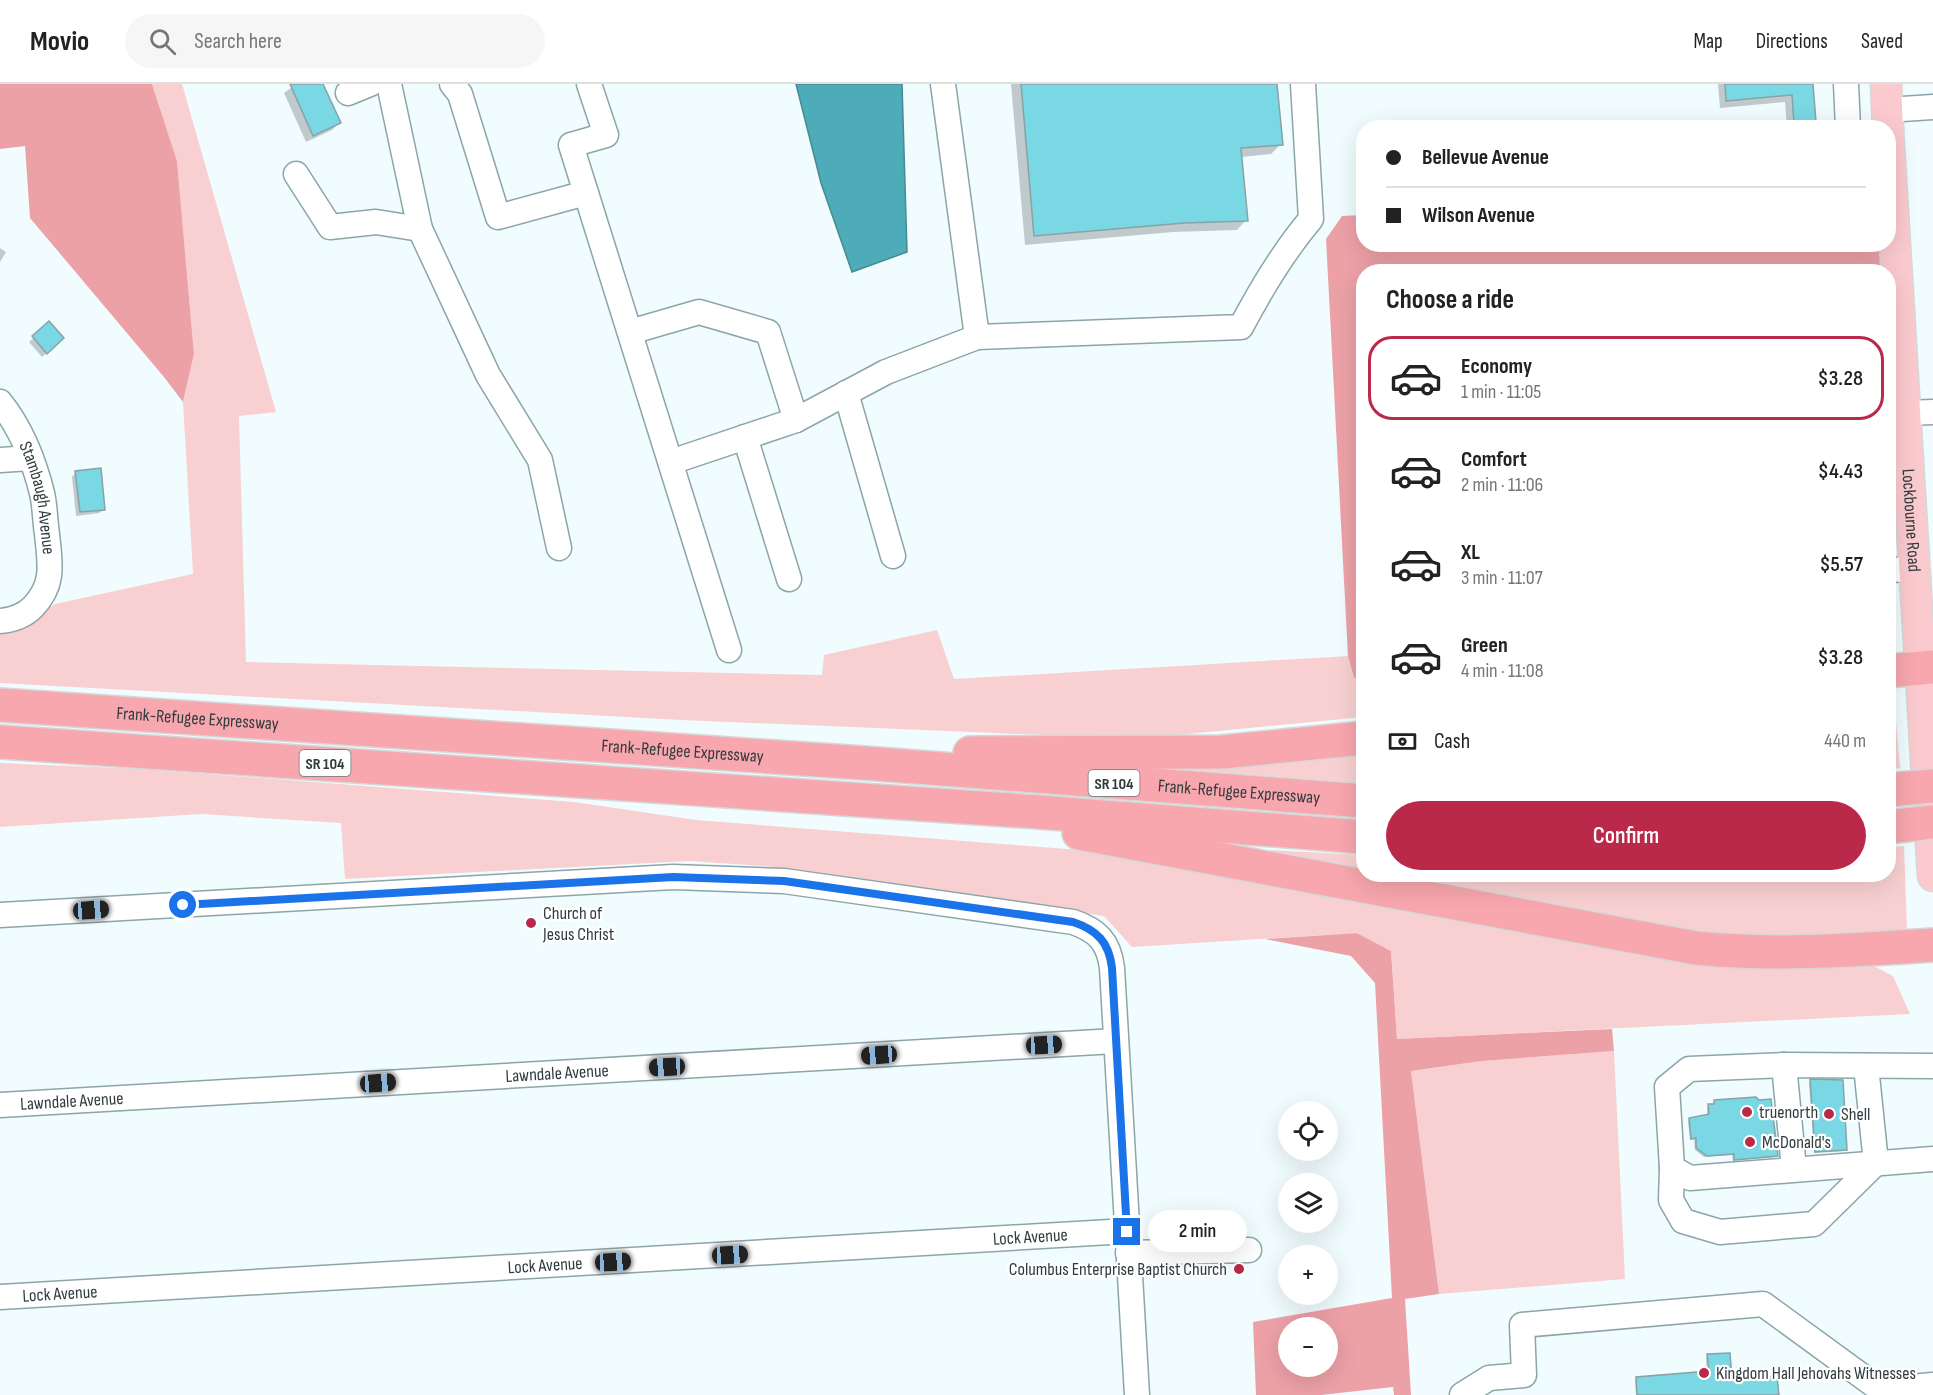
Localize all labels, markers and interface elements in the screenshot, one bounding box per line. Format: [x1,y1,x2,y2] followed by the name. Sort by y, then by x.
[125,14,545,68] search box
[30,25,89,58] text: Movio
[146,25,179,58] icon: search
[194,28,282,55] text: Search here
[1693,29,1723,54] text: Map
[1756,29,1828,54] text: Directions
[1861,29,1903,54] text: Saved
[1422,144,1549,171] text: Bellevue Avenue
[1422,202,1535,229] text: Wilson Avenue
[1386,284,1514,316] text: Choose a ride
[1389,351,1443,405] icon: car
[1461,353,1532,380] text: Economy
[1818,365,1863,392] text: $3.28
[1461,380,1541,404] text: 1 min · 11:05
[15,438,59,555] street label: Stambaugh Avenue
[1389,444,1443,498] icon: car
[1461,446,1527,473] text: Comfort
[1818,458,1863,485] text: $4.43
[1897,468,1925,573] street label: Lockbourne Road
[1461,473,1543,497] text: 2 min · 11:06
[1389,537,1443,591] icon: car
[1461,539,1480,566] text: XL
[1819,551,1863,578] text: $5.57
[1461,566,1543,590] text: 3 min · 11:07
[1389,630,1443,684] icon: car
[1461,632,1508,659] text: Green
[1818,644,1863,671] text: $3.28
[1461,659,1543,683] text: 4 min · 11:08
[116,703,279,735] street label: Frank-Refugee Expressway
[1386,725,1419,758] icon: cash
[1434,728,1470,755] text: Cash
[1824,729,1866,753] text: 440 m
[601,735,764,767] street label: Frank-Refugee Expressway
[300,750,350,776] road number: SR 104
[1088,770,1140,796] road number: SR 104
[1157,775,1321,809] street label: Frank-Refugee Expressway
[1386,801,1866,870] button: Confirm
[169,891,196,918] route start
[72,900,110,920] car
[542,903,615,945] place label: Church of Jesus Christ
[524,916,538,930] marker: Church of Jesus Christ
[1026,1035,1062,1055] car
[860,1045,898,1065] car
[649,1057,685,1077] car
[505,1060,609,1087] street label: Lawndale Avenue
[359,1073,397,1093] car
[20,1088,124,1115] street label: Lawndale Avenue
[1278,1101,1338,1377] map controls
[1278,1101,1338,1161] button: locate
[1759,1102,1818,1123] place label: truenorth
[1841,1104,1870,1125] place label: Shell
[1740,1105,1754,1119] marker: truenorth
[1822,1107,1836,1121] marker: Shell
[1762,1132,1831,1153] place label: McDonald's
[1743,1135,1757,1149] marker: McDonald's
[1278,1173,1338,1233] button: layers
[1148,1211,1247,1253] callout: 2 min
[1113,1218,1140,1245] route end
[1179,1219,1216,1243] text: 2 min
[992,1224,1068,1250] street label: Lock Avenue
[712,1245,748,1265] car
[1278,1245,1338,1305] button: +
[595,1252,631,1272] car
[507,1253,583,1278] street label: Lock Avenue
[1009,1259,1227,1280] place label: Columbus Enterprise Baptist Church
[1232,1262,1246,1276] marker: Columbus Enterprise Baptist Church
[22,1281,98,1307] street label: Lock Avenue
[1278,1317,1338,1377] button: −
[1716,1363,1916,1384] place label: Kingdom Hall Jehovahs Witnesses
[1697,1366,1711,1380] marker: Kingdom Hall Jehovahs Witnesses

